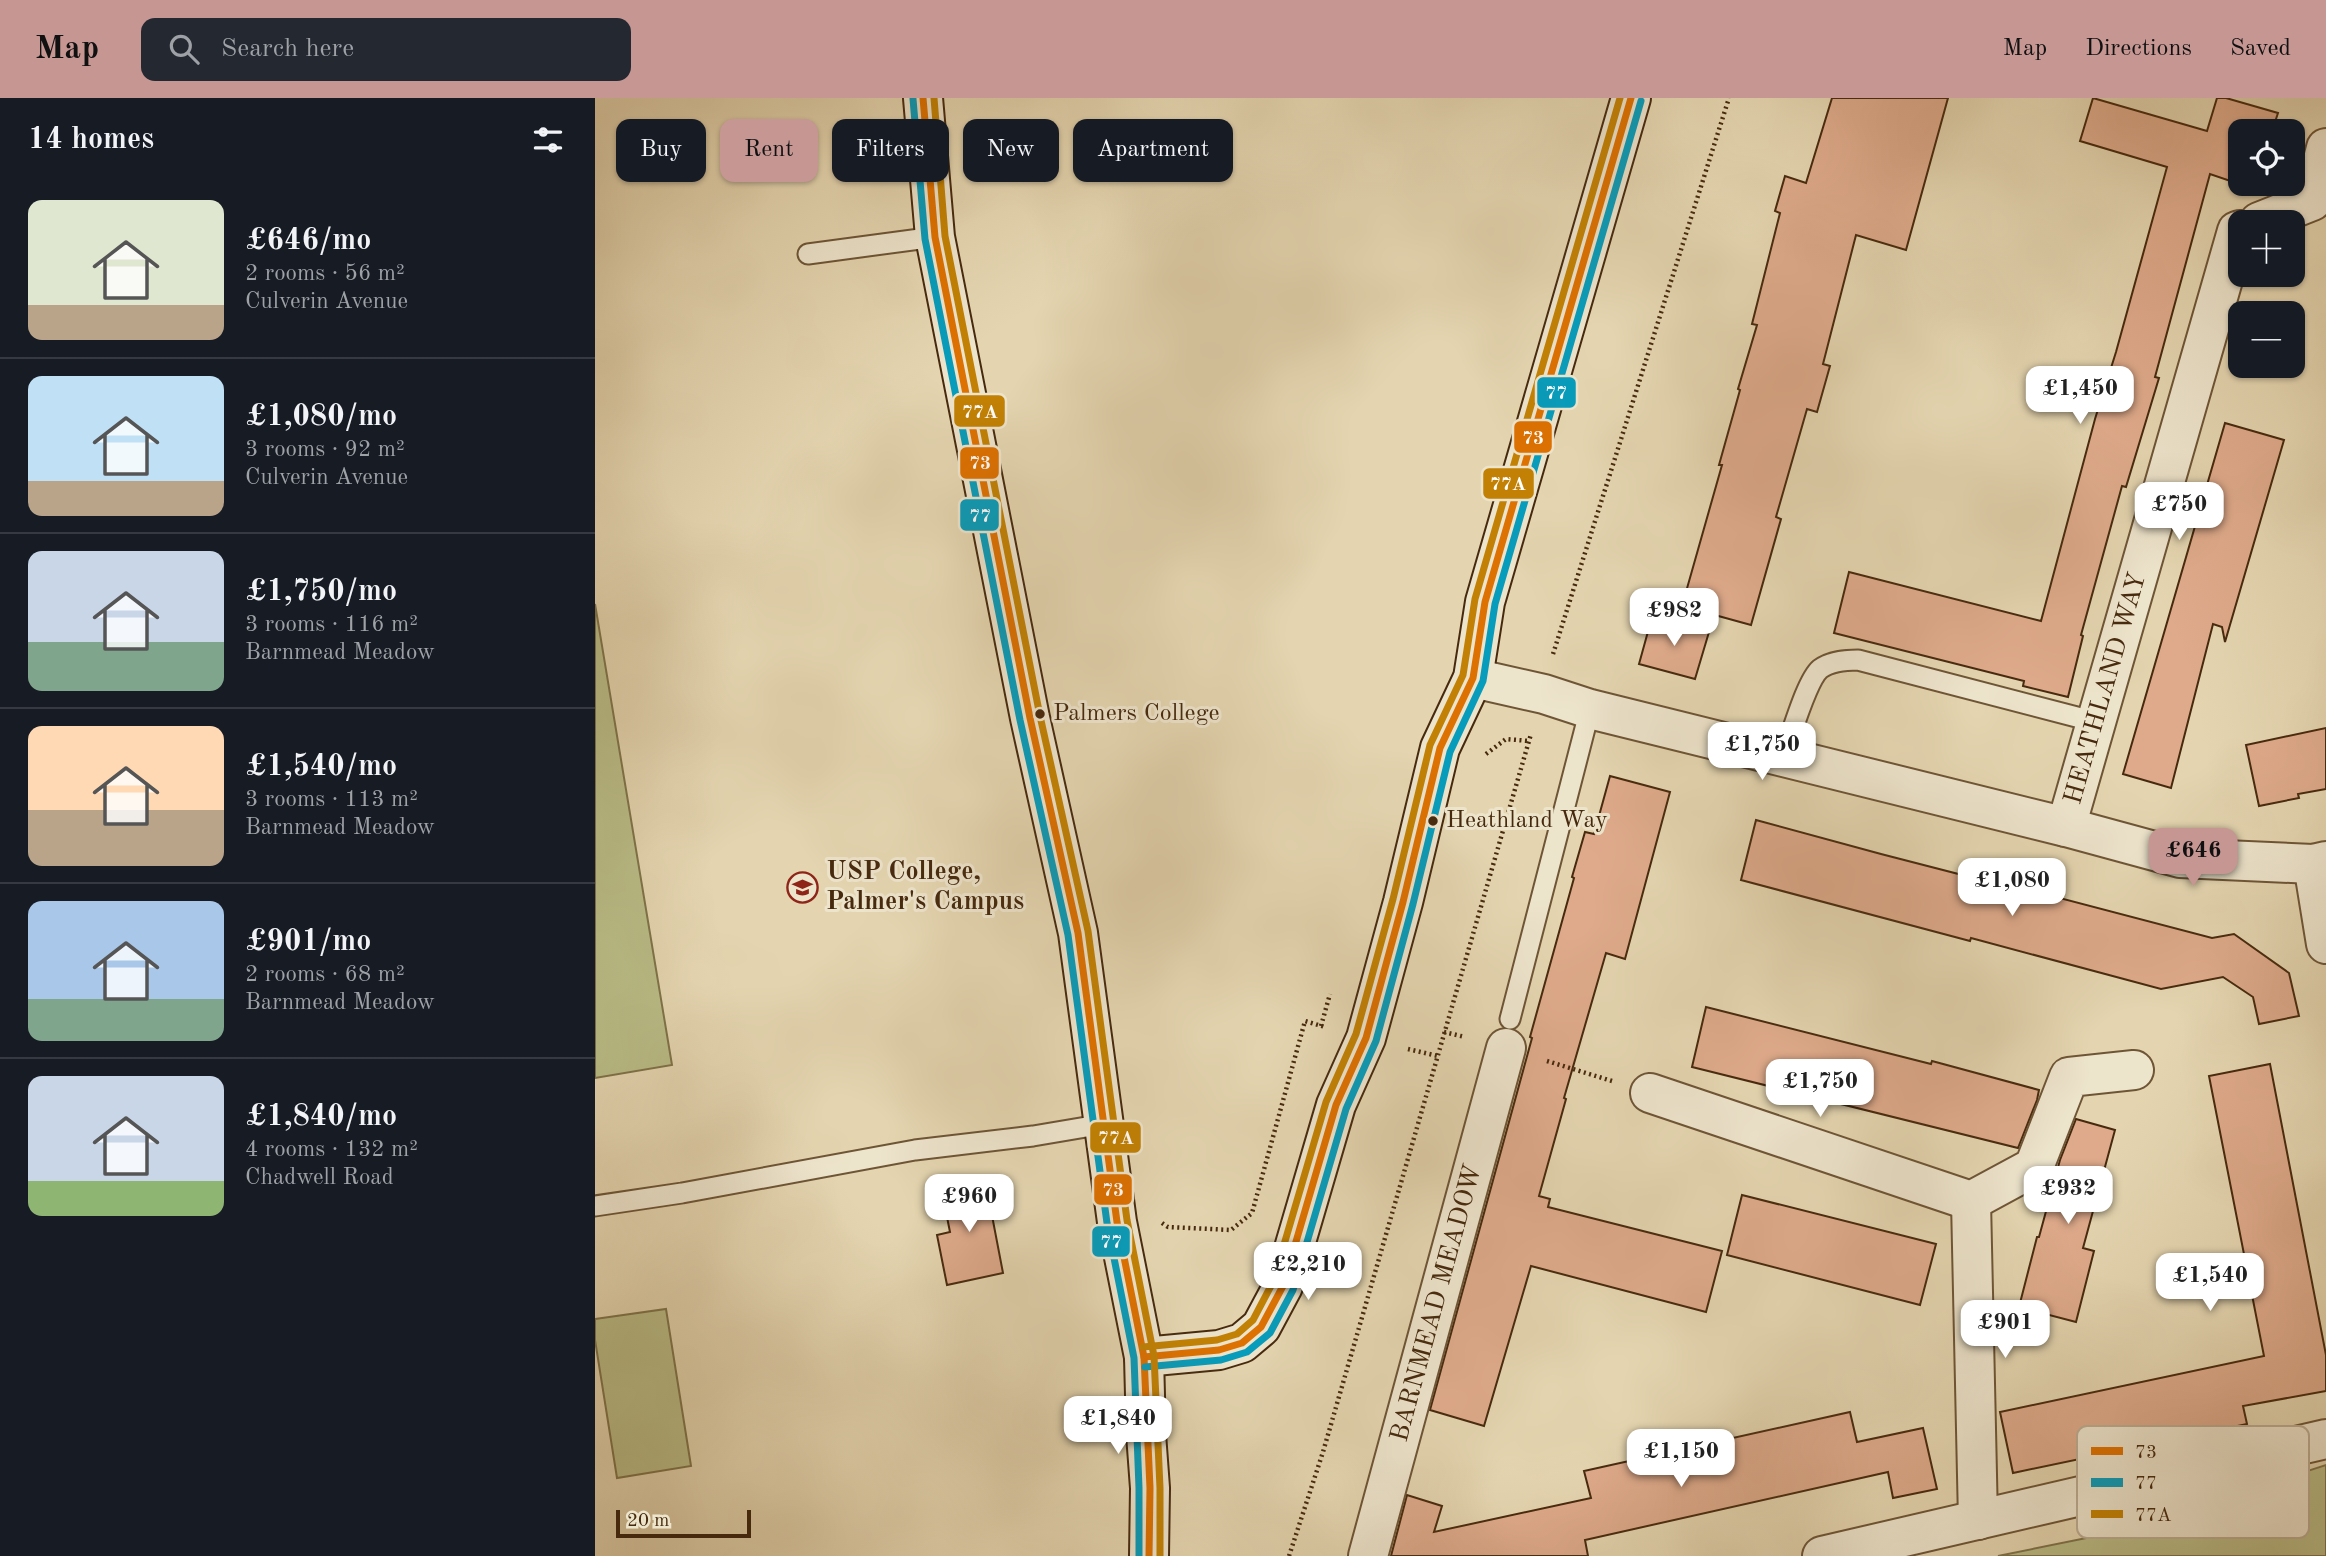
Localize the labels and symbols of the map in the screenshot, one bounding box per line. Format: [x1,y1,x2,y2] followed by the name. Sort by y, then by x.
[2023,366,2137,426] pin: £1,450
[1536,376,1577,409] line badge: 77
[1545,385,1567,404] text: 77
[953,394,1006,428] line badge: 77A
[962,404,998,423] text: 77A
[1513,420,1553,454] line badge: 73
[1522,430,1544,449] text: 73
[959,446,1000,480] line badge: 73
[969,455,991,474] text: 73
[1482,467,1535,500] line badge: 77A
[1490,476,1526,495] text: 77A
[2138,482,2220,542] pin: £750
[959,498,1000,532] line badge: 77
[969,508,991,527] text: 77
[2060,570,2151,807] street label: HEATHLAND WAY
[1633,588,1715,648] pin: £982
[1053,702,1220,726] place label: Palmers College
[1033,707,1047,721] marker: Palmers College
[1705,722,1819,782] pin: £1,750
[1446,809,1608,833] place label: Heathland Way
[1426,814,1440,828] marker: Heathland Way
[2152,828,2234,888] pin: £646
[1955,858,2069,918] pin: £1,080
[826,859,1024,915] place label: USP College, Palmer's Campus
[786,870,820,904] school or university icon: USP College, Palmer's Campus
[1763,1060,1877,1119] pin: £1,750
[1089,1121,1142,1154] line badge: 77A
[1098,1130,1134,1149] text: 77A
[1387,1161,1487,1445] street label: BARNMEAD MEADOW
[2027,1166,2109,1226] pin: £932
[1093,1173,1133,1206] line badge: 73
[928,1174,1010,1234] pin: £960
[1102,1182,1124,1201] text: 73
[1091,1225,1131,1258] line badge: 77
[1100,1234,1122,1253] text: 77
[1251,1242,1365,1302] pin: £2,210
[2153,1254,2267,1313] pin: £1,540
[1964,1300,2046,1360] pin: £901
[1061,1396,1175,1456] pin: £1,840
[2077,1426,2309,1538] legend
[1624,1430,1738,1489] pin: £1,150
[2135,1444,2157,1463] text: 73
[2135,1475,2157,1494] text: 77
[616,1507,751,1539] scale bar
[2135,1507,2172,1526] text: 77A

